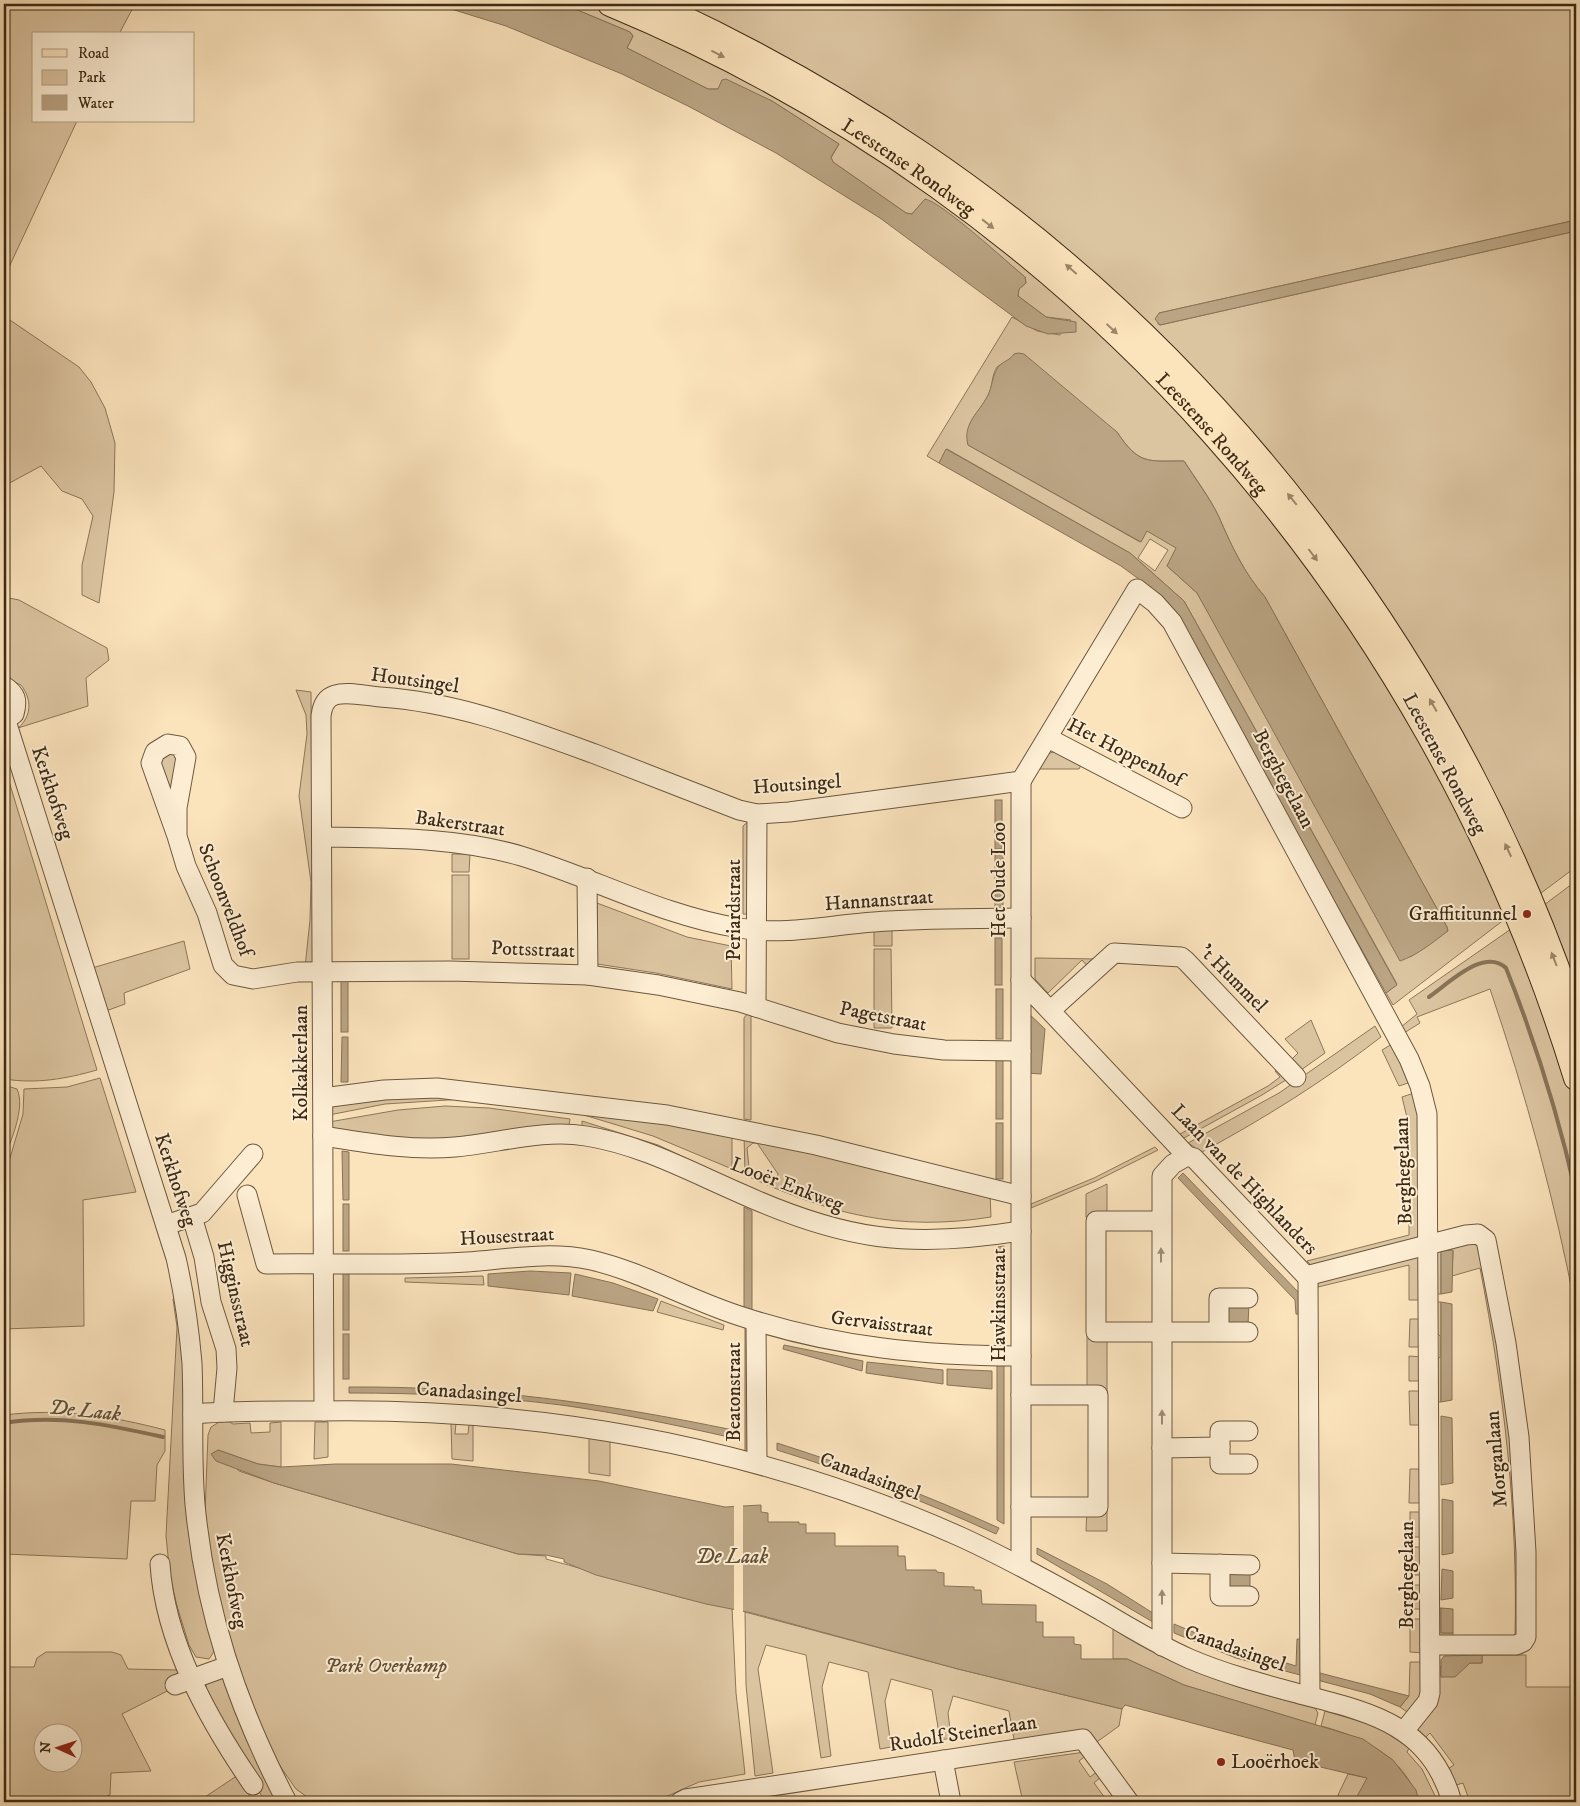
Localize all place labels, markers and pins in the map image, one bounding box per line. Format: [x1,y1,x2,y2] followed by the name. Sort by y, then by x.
[1409,902,1517,927] place label: Graffititunnel
[1521,908,1533,920] marker: Graffititunnel
[1231,1750,1319,1775] place label: Looërhoek
[1215,1756,1227,1768] marker: Looërhoek

